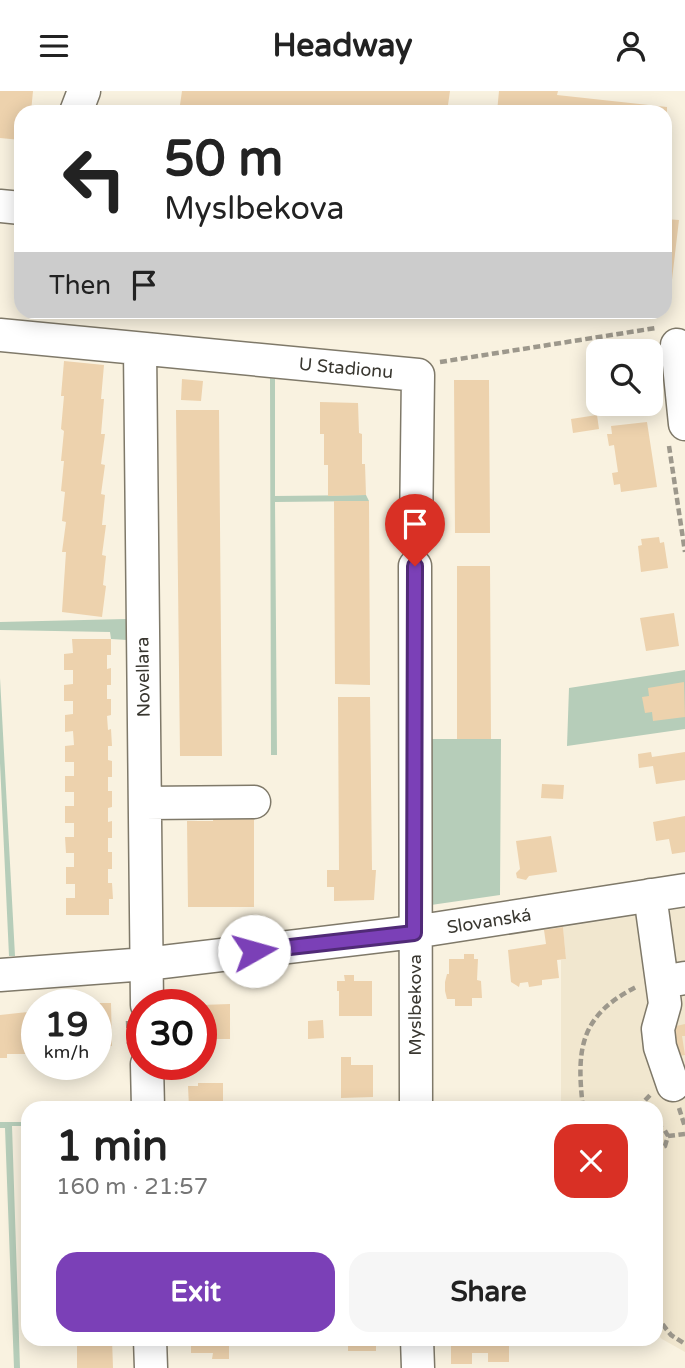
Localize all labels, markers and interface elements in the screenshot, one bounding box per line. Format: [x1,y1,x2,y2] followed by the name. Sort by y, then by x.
[35,27,73,65] icon: menu
[272,27,413,65] text: Headway
[612,27,650,65] icon: person
[164,130,283,189] text: 50 m
[49,133,140,224] icon: left
[164,190,345,228] text: Myslbekova
[125,266,163,304] icon: arrive
[49,270,111,301] text: Then
[586,339,663,416] map controls
[586,339,663,416] button: search
[298,353,394,383] street label: U Stadionu
[385,494,445,566] pin
[396,505,434,543] icon: arrive
[131,636,155,718] street label: Novellara
[445,903,533,939] street label: Slovanská
[217,914,291,988] position arrow
[404,954,426,1056] street label: Myslbekova
[126,989,217,1080] speed limit sign: 30
[45,1004,88,1046] text: 19
[44,1041,89,1063] text: km/h
[56,1121,168,1172] text: 1 min
[554,1124,628,1198] button: close
[56,1173,208,1201] text: 160 m · 21:57
[56,1252,335,1332] button: Exit
[349,1252,628,1332] button: Share

